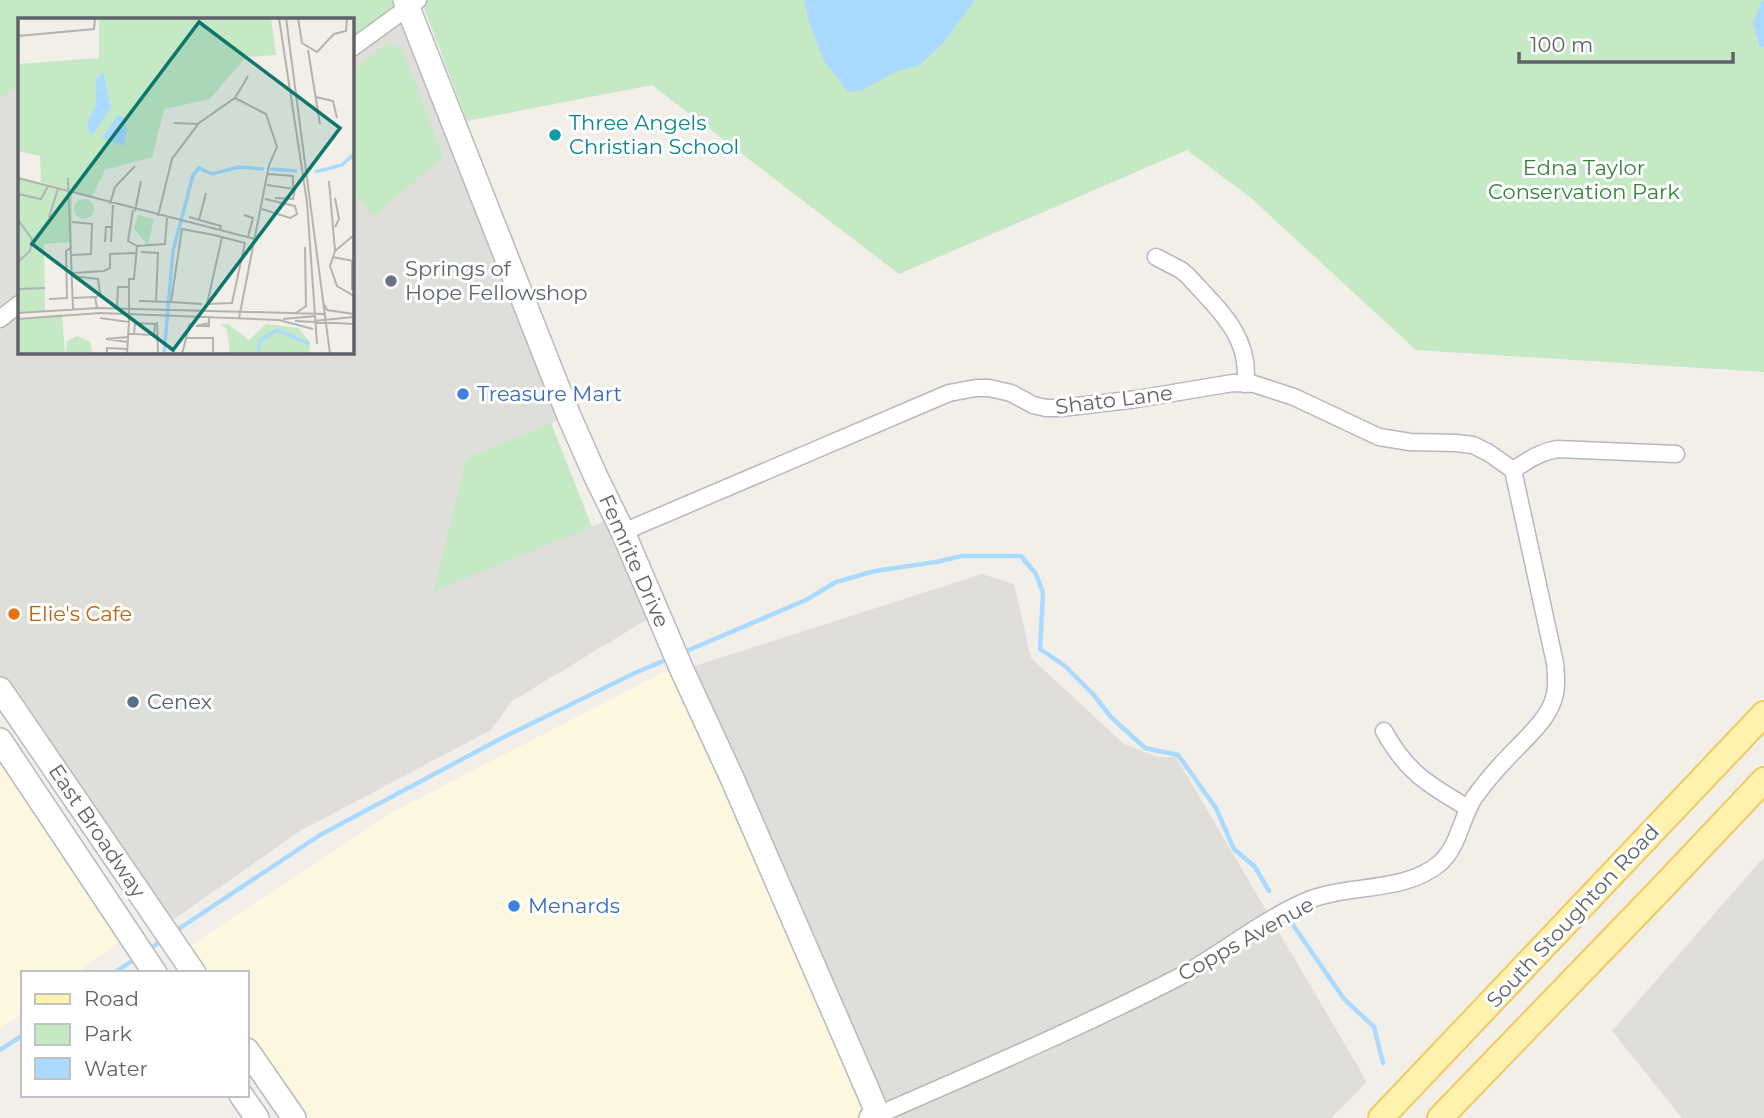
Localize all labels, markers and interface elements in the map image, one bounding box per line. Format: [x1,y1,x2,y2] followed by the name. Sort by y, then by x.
[18,18,354,354] inset map
[1519,21,1732,65] scale bar
[1530,32,1593,57] text: 100 m
[569,110,739,159] place label: Three Angels Christian School
[547,127,563,143] marker: Three Angels Christian School
[1488,155,1680,204] park label: Edna Taylor Conservation Park
[405,256,588,305] place label: Springs of Hope Fellowshop
[383,273,399,289] marker: Springs of Hope Fellowshop
[1054,380,1174,419] street label: Shato Lane
[477,381,622,406] place label: Treasure Mart
[455,386,471,402] marker: Treasure Mart
[594,490,675,631] street label: Femrite Drive
[28,601,132,626] place label: Elie's Cafe
[6,606,22,622] marker: Elie's Cafe
[147,689,212,714] place label: Cenex
[125,694,141,710] marker: Cenex
[44,759,152,903] street label: East Broadway
[1481,819,1664,1012] street label: South Stoughton Road
[1174,891,1318,986] street label: Copps Avenue
[528,893,620,918] place label: Menards
[506,898,522,914] marker: Menards
[21,971,248,1097] legend
[84,986,139,1011] text: Road
[84,1021,132,1046] text: Park
[84,1056,148,1081] text: Water

